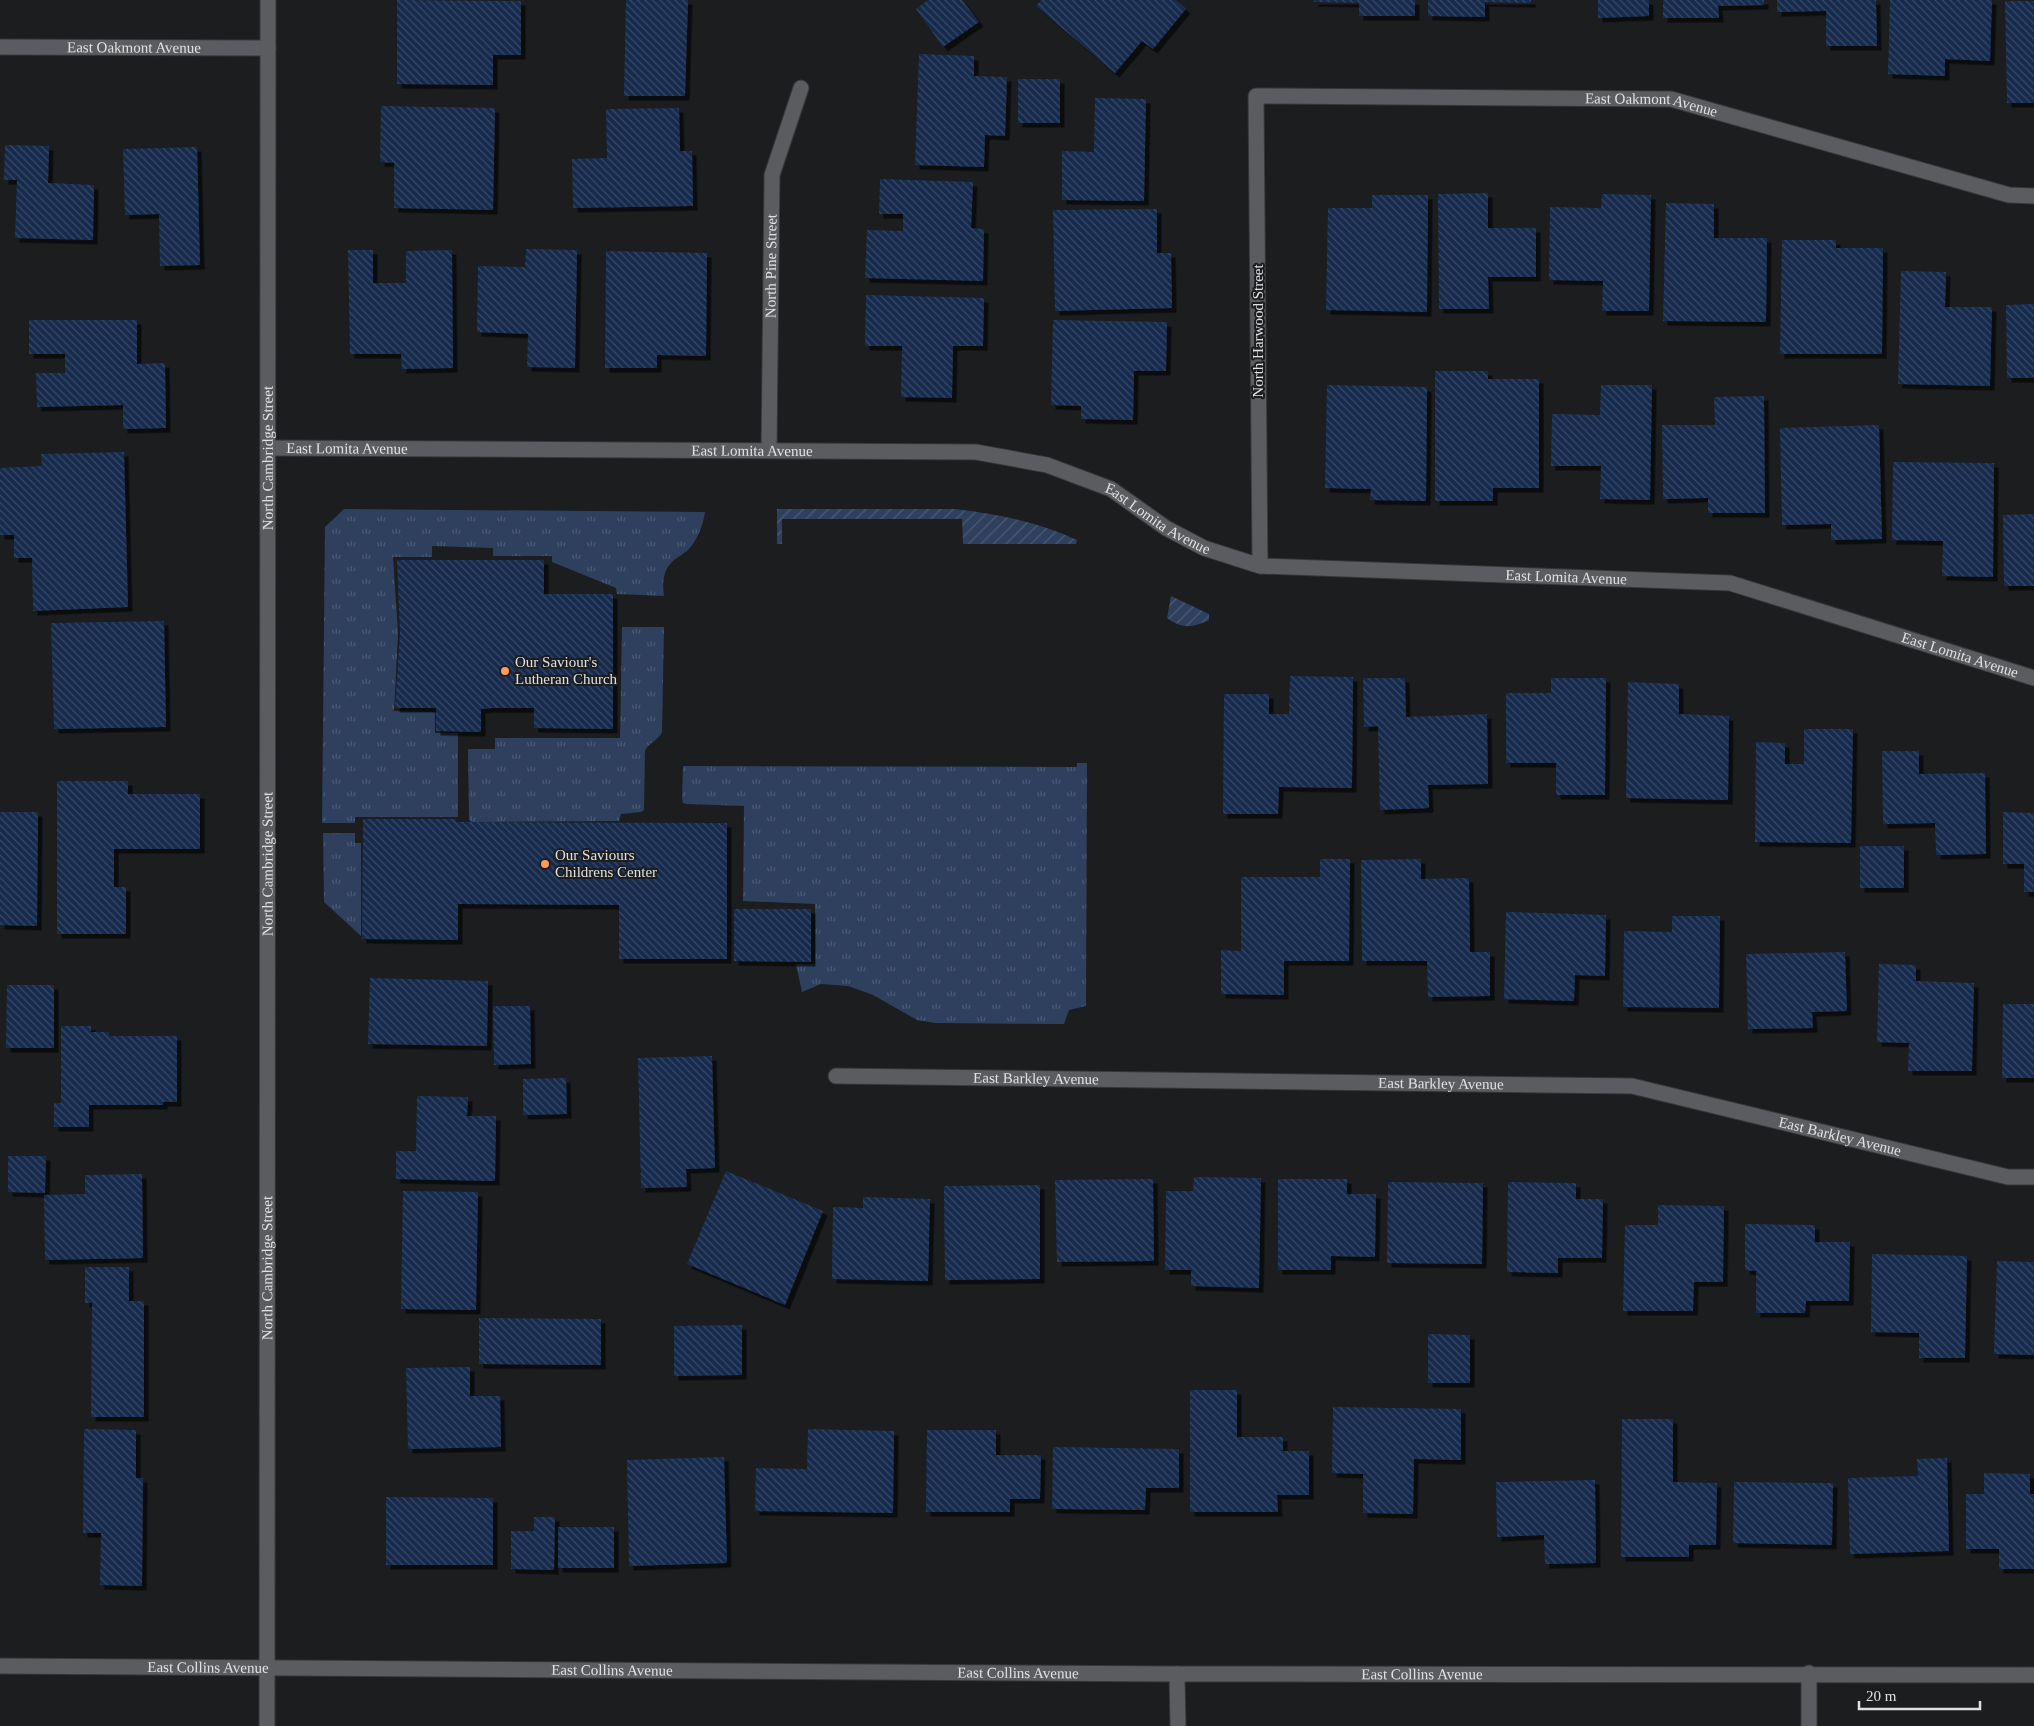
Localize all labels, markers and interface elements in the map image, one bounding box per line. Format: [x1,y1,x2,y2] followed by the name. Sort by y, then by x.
[67,39,201,56] street label: East Oakmont Avenue
[1585,90,1720,120] street label: East Oakmont Avenue
[762,213,780,318] street label: North Pine Street
[1250,264,1266,398] street label: North Harwood Street
[260,385,276,530] street label: North Cambridge Street
[286,440,408,457] street label: East Lomita Avenue
[691,442,813,459] street label: East Lomita Avenue
[1103,480,1212,558] street label: East Lomita Avenue
[1505,567,1627,587] street label: East Lomita Avenue
[1900,629,2021,681] street label: East Lomita Avenue
[515,654,618,687] place label: Our Saviour's Lutheran Church
[499,665,511,677] marker: Our Saviour's Lutheran Church
[259,791,276,936] street label: North Cambridge Street
[555,847,657,880] place label: Our Saviours Childrens Center
[539,858,551,870] marker: Our Saviours Childrens Center
[973,1070,1099,1087] street label: East Barkley Avenue
[1378,1075,1504,1092] street label: East Barkley Avenue
[1777,1114,1903,1159] street label: East Barkley Avenue
[259,1195,275,1340] street label: North Cambridge Street
[147,1659,269,1676] street label: East Collins Avenue
[551,1662,673,1679] street label: East Collins Avenue
[957,1665,1079,1681] street label: East Collins Avenue
[1361,1666,1483,1682] street label: East Collins Avenue
[1859,1678,1980,1710] scale bar
[1866,1688,1897,1704] text: 20 m

